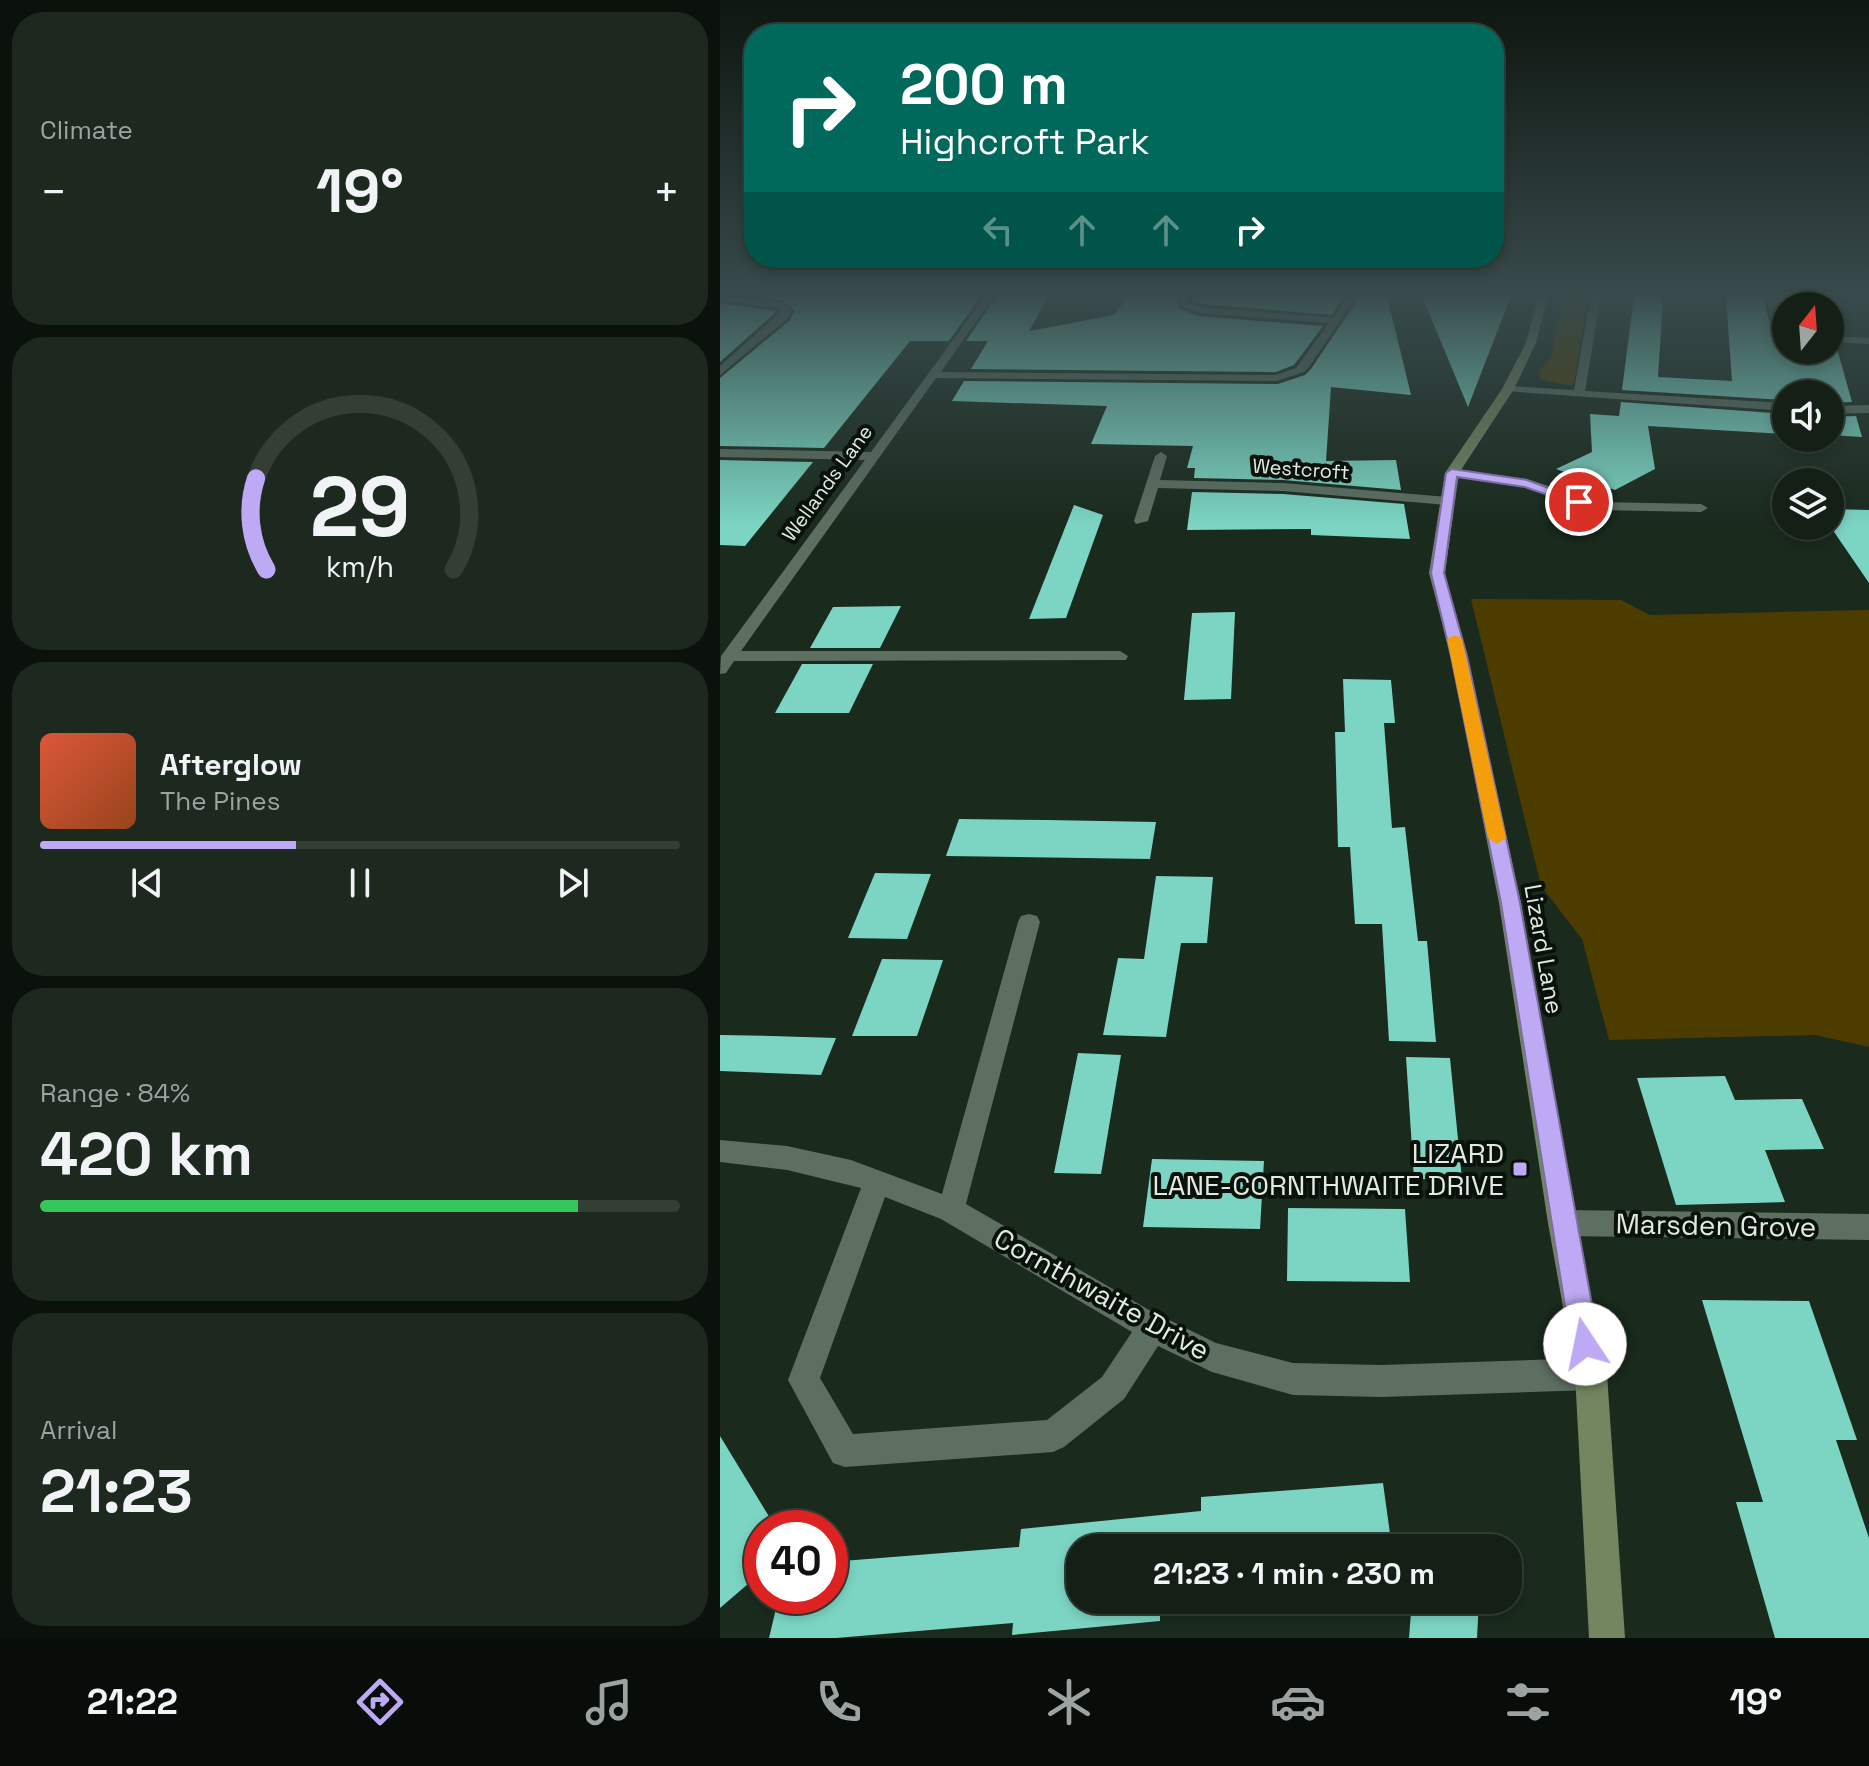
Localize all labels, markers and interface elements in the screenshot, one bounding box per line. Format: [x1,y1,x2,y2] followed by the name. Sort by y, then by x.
[900,49,1068,120] text: 200 m
[768,56,872,160] icon: right
[40,113,133,147] text: Climate
[900,119,1150,165] text: Highcroft Park
[316,153,404,230] text: 19°
[40,164,67,220] text: −
[653,164,680,220] text: +
[976,208,1020,252] icon: left
[1060,208,1104,252] icon: ahead
[1144,208,1188,252] icon: ahead
[1228,208,1272,252] icon: right
[1772,292,1844,364] north arrow
[1772,292,1844,540] map controls
[1772,380,1844,452] button: sound
[776,420,878,546] street label: Wellands Lane
[310,453,410,559] text: 29
[1252,453,1350,485] street label: Westcroft
[1545,468,1613,536] pin
[1772,468,1844,540] button: layers
[1557,480,1601,524] icon: arrive
[326,549,394,585] text: km/h
[160,745,302,784] text: Afterglow
[160,784,280,818] text: The Pines
[125,861,169,905] icon: previous
[338,861,382,905] icon: pause
[551,861,595,905] icon: next
[1517,882,1571,1016] street label: Lizard Lane
[40,1076,190,1110] text: Range · 84%
[40,1116,253,1193] text: 420 km
[1152,1135,1504,1203] place label: LIZARD LANE-CORNTHWAITE DRIVE
[1511,1160,1529,1178] marker: LIZARD LANE-CORNTHWAITE DRIVE
[1615,1205,1817,1245] street label: Marsden Grove
[988,1220,1216,1368] street label: Cornthwaite Drive
[1543,1302,1627,1386] position arrow
[40,1413,117,1447] text: Arrival
[40,1453,193,1530] text: 21:23
[744,1510,848,1614] speed limit sign: 40
[1153,1554,1435,1593] text: 21:23 · 1 min · 230 m
[352,1674,408,1730] icon: directions
[581,1674,637,1730] icon: music
[811,1674,867,1730] icon: phone
[1041,1674,1097,1730] icon: climate
[1270,1674,1326,1730] icon: car
[1500,1674,1556,1730] icon: filters
[87,1679,178,1725] text: 21:22
[1729,1679,1782,1725] text: 19°

